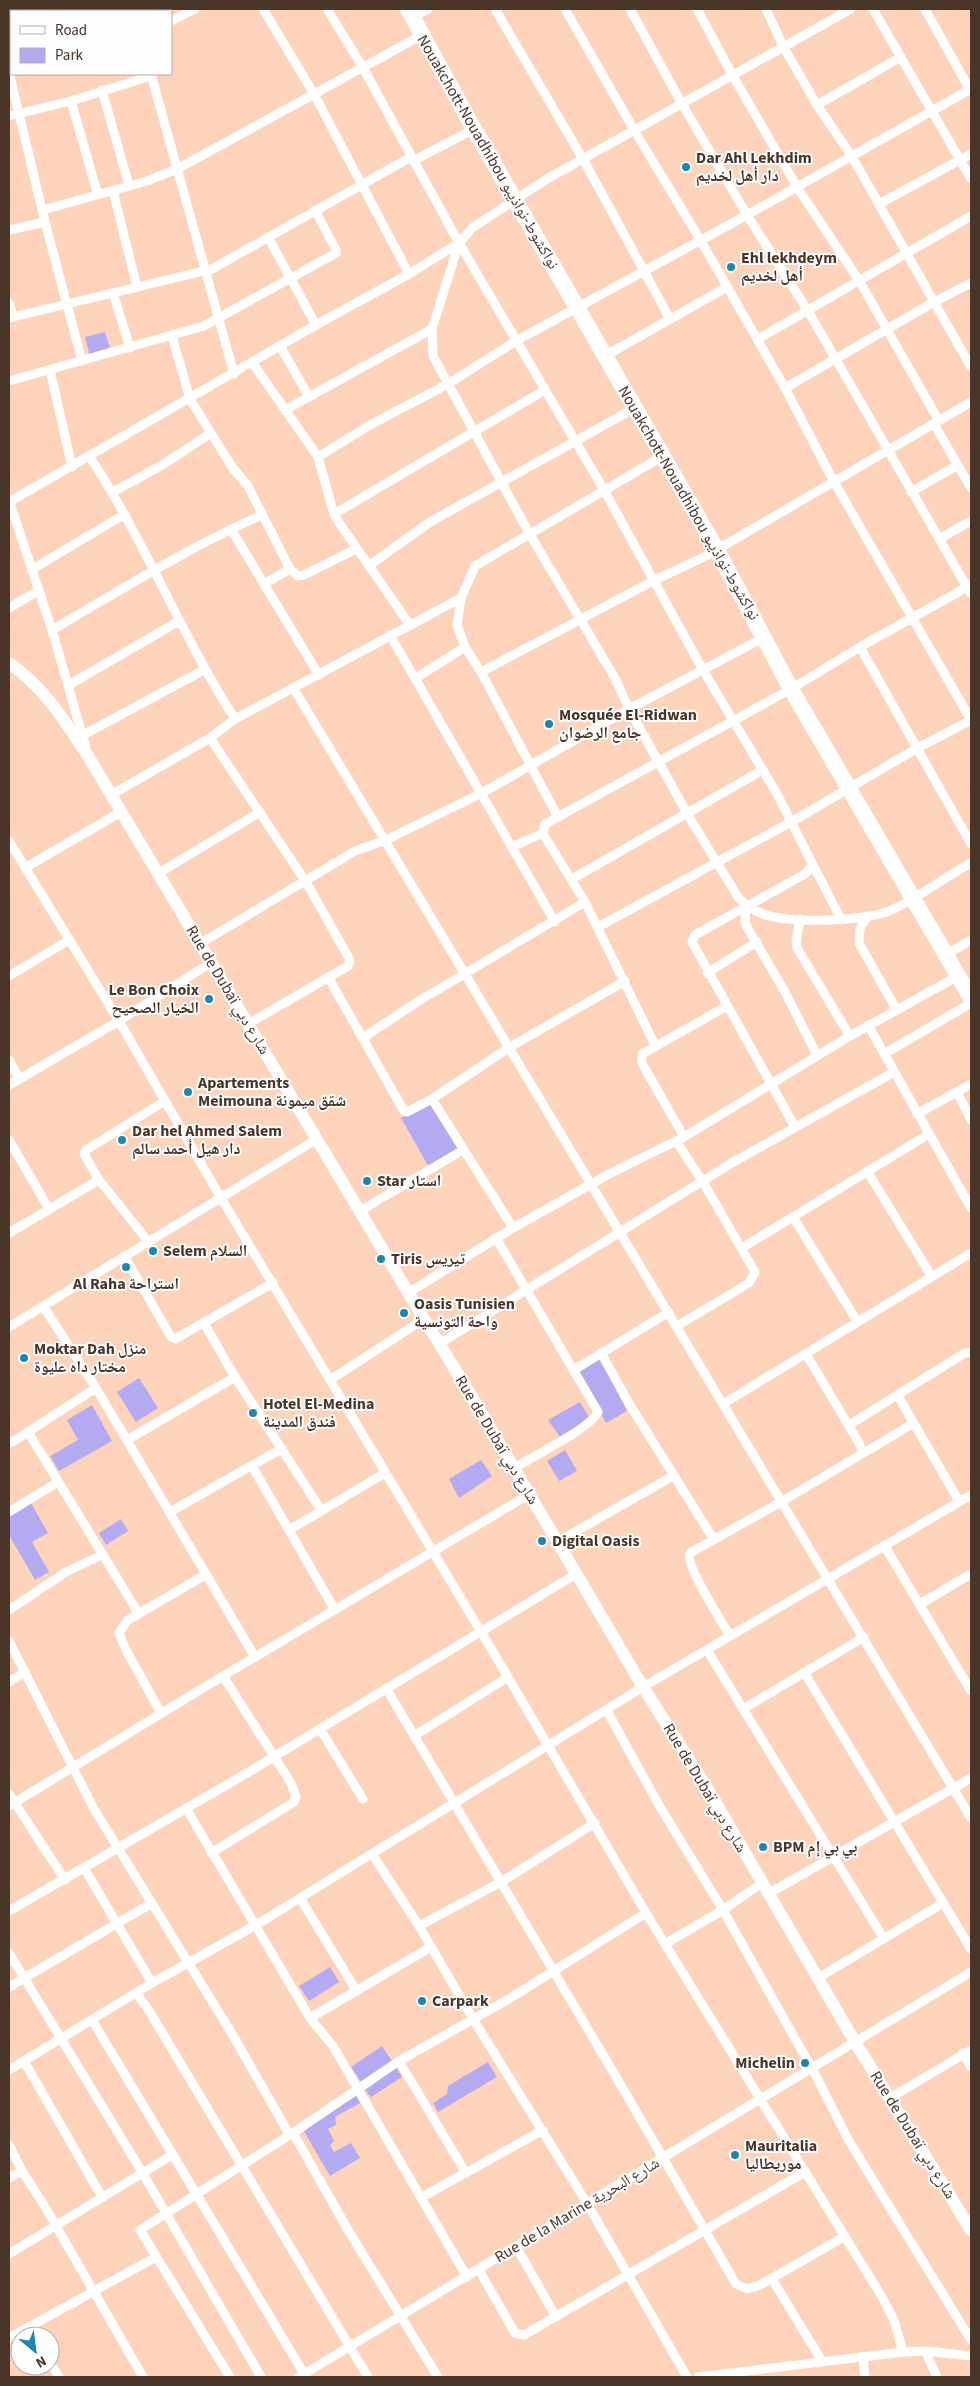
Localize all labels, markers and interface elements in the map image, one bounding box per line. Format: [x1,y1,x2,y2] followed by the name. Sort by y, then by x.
[10,10,172,75] legend
[55,20,87,41] text: Road
[412,31,564,273] street label: Nouakchott-Nouadhibou نواكشوط-نواذيبو
[55,45,84,66] text: Park
[696,147,812,187] place label: Dar Ahl Lekhdim دار أهل لخديم
[680,161,692,173] marker: Dar Ahl Lekhdim دار أهل لخديم
[741,247,837,287] place label: Ehl lekhdeym أهل لخديم
[725,261,737,273] marker: Ehl lekhdeym أهل لخديم
[613,382,765,624] street label: Nouakchott-Nouadhibou نواكشوط-نواذيبو
[559,704,697,744] place label: Mosquée El-Ridwan جامع الرضوان
[543,718,555,730] marker: Mosquée El-Ridwan جامع الرضوان
[180,921,275,1059] street label: Rue de Dubaï شارع دبي
[109,979,199,1019] place label: Le Bon Choix الخيار الصحيح
[203,993,215,1005] marker: Le Bon Choix الخيار الصحيح
[197,1072,346,1112] place label: Apartements Meimouna شقق ميمونة
[182,1086,194,1098] marker: Apartements Meimouna شقق ميمونة
[132,1120,282,1160] place label: Dar hel Ahmed Salem دار هيل أحمد سالم
[116,1134,128,1146] marker: Dar hel Ahmed Salem دار هيل أحمد سالم
[377,1170,441,1192] place label: Star استار
[361,1175,373,1187] marker: Star استار
[163,1240,247,1262] place label: Selem السلام
[147,1245,159,1257] marker: Selem السلام
[391,1248,466,1270] place label: Tiris تيريس
[375,1253,387,1265] marker: Tiris تيريس
[120,1261,132,1273] marker: Al Raha استراحة
[72,1273,179,1295] place label: Al Raha استراحة
[414,1293,515,1333] place label: Oasis Tunisien واحة التونسية
[398,1307,410,1319] marker: Oasis Tunisien واحة التونسية
[34,1338,146,1378] place label: Moktar Dah منزل مختار داه عليوة
[18,1352,30,1364] marker: Moktar Dah منزل مختار داه عليوة
[449,1371,544,1509] street label: Rue de Dubaï شارع دبي
[263,1393,374,1433] place label: Hotel El-Medina فندق المدينة
[247,1407,259,1419] marker: Hotel El-Medina فندق المدينة
[552,1530,640,1552] place label: Digital Oasis
[536,1535,548,1547] marker: Digital Oasis
[657,1719,752,1857] street label: Rue de Dubaï شارع دبي
[773,1836,857,1859] place label: BPM بي بي إم
[757,1841,769,1853] marker: BPM بي بي إم
[432,1990,489,2012] place label: Carpark
[416,1995,428,2007] marker: Carpark
[735,2052,795,2074] place label: Michelin
[799,2057,811,2069] marker: Michelin
[864,2067,961,2204] street label: Rue de Dubaï شارع دبي
[745,2135,817,2175] place label: Mauritalia موريطاليا
[729,2149,741,2161] marker: Mauritalia موريطاليا
[490,2152,664,2268] street label: Rue de la Marine شارع البحرية
[10,2326,60,2376] north arrow
[32,2350,50,2372] text: N

